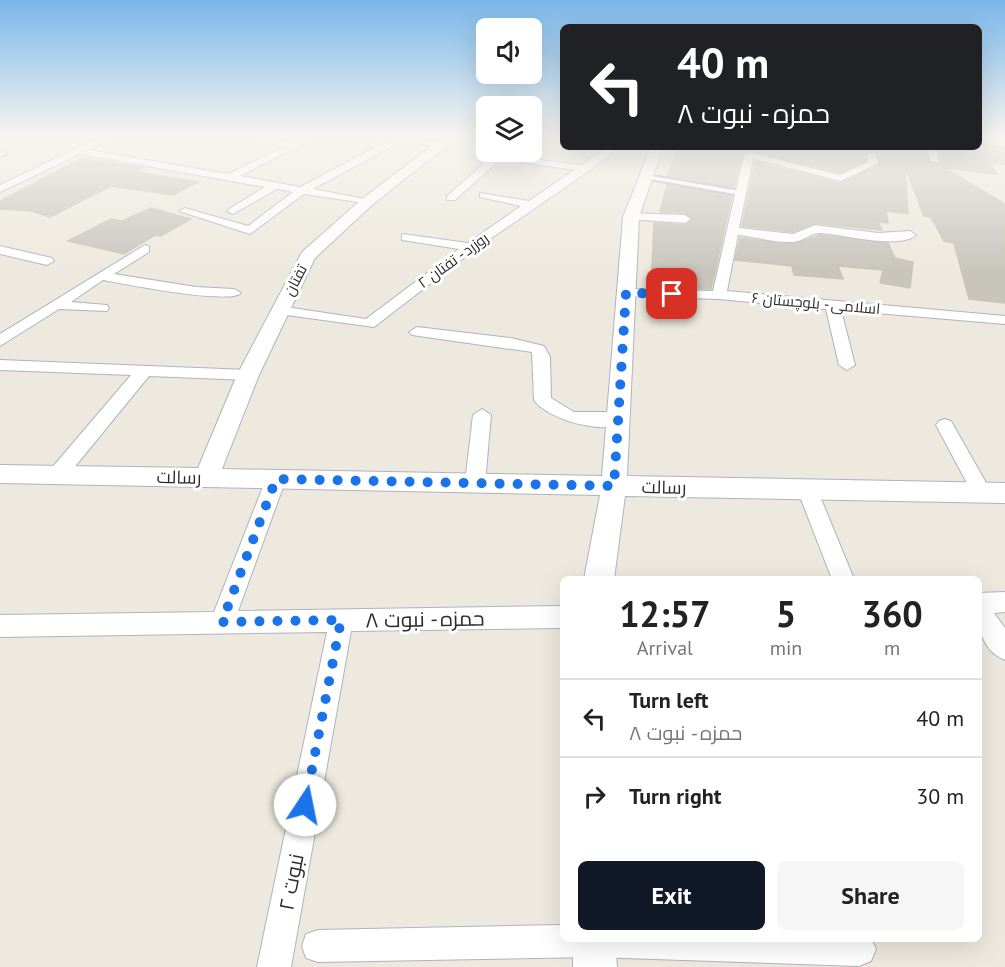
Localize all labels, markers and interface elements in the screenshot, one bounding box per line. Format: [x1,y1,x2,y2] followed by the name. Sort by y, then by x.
[476,18,542,162] map controls
[476,18,542,84] button: sound
[677,35,769,90] text: 40 m
[578,48,656,126] icon: left
[476,96,542,162] button: layers
[677,96,830,130] text: حمزه - نبوت ۸
[414,228,493,293] street label: روزرد - تفتان ۲
[279,261,312,299] street label: تفتان
[646,268,697,319] pin
[655,277,688,310] icon: arrive
[751,288,881,319] street label: اسلامی - بلوچستان ۶
[157,465,201,489] street label: رسالت
[642,475,686,499] street label: رسالت
[619,590,711,637] text: 12:57
[776,590,796,637] text: 5
[862,590,923,637] text: 360
[365,604,485,634] street label: حمزه - نبوت ۸
[637,635,693,661] text: Arrival
[770,635,802,661] text: min
[884,635,900,661] text: m
[629,686,709,714] text: Turn left
[578,702,611,735] icon: left
[916,704,964,732] text: 40 m
[629,720,742,746] text: حمزه - نبوت ۸
[273,773,337,837] position arrow
[578,780,611,813] icon: right
[629,782,721,810] text: Turn right
[916,782,964,810] text: 30 m
[272,851,310,913] street label: نبوت ۲
[578,861,765,930] button: Exit
[777,861,964,930] button: Share

